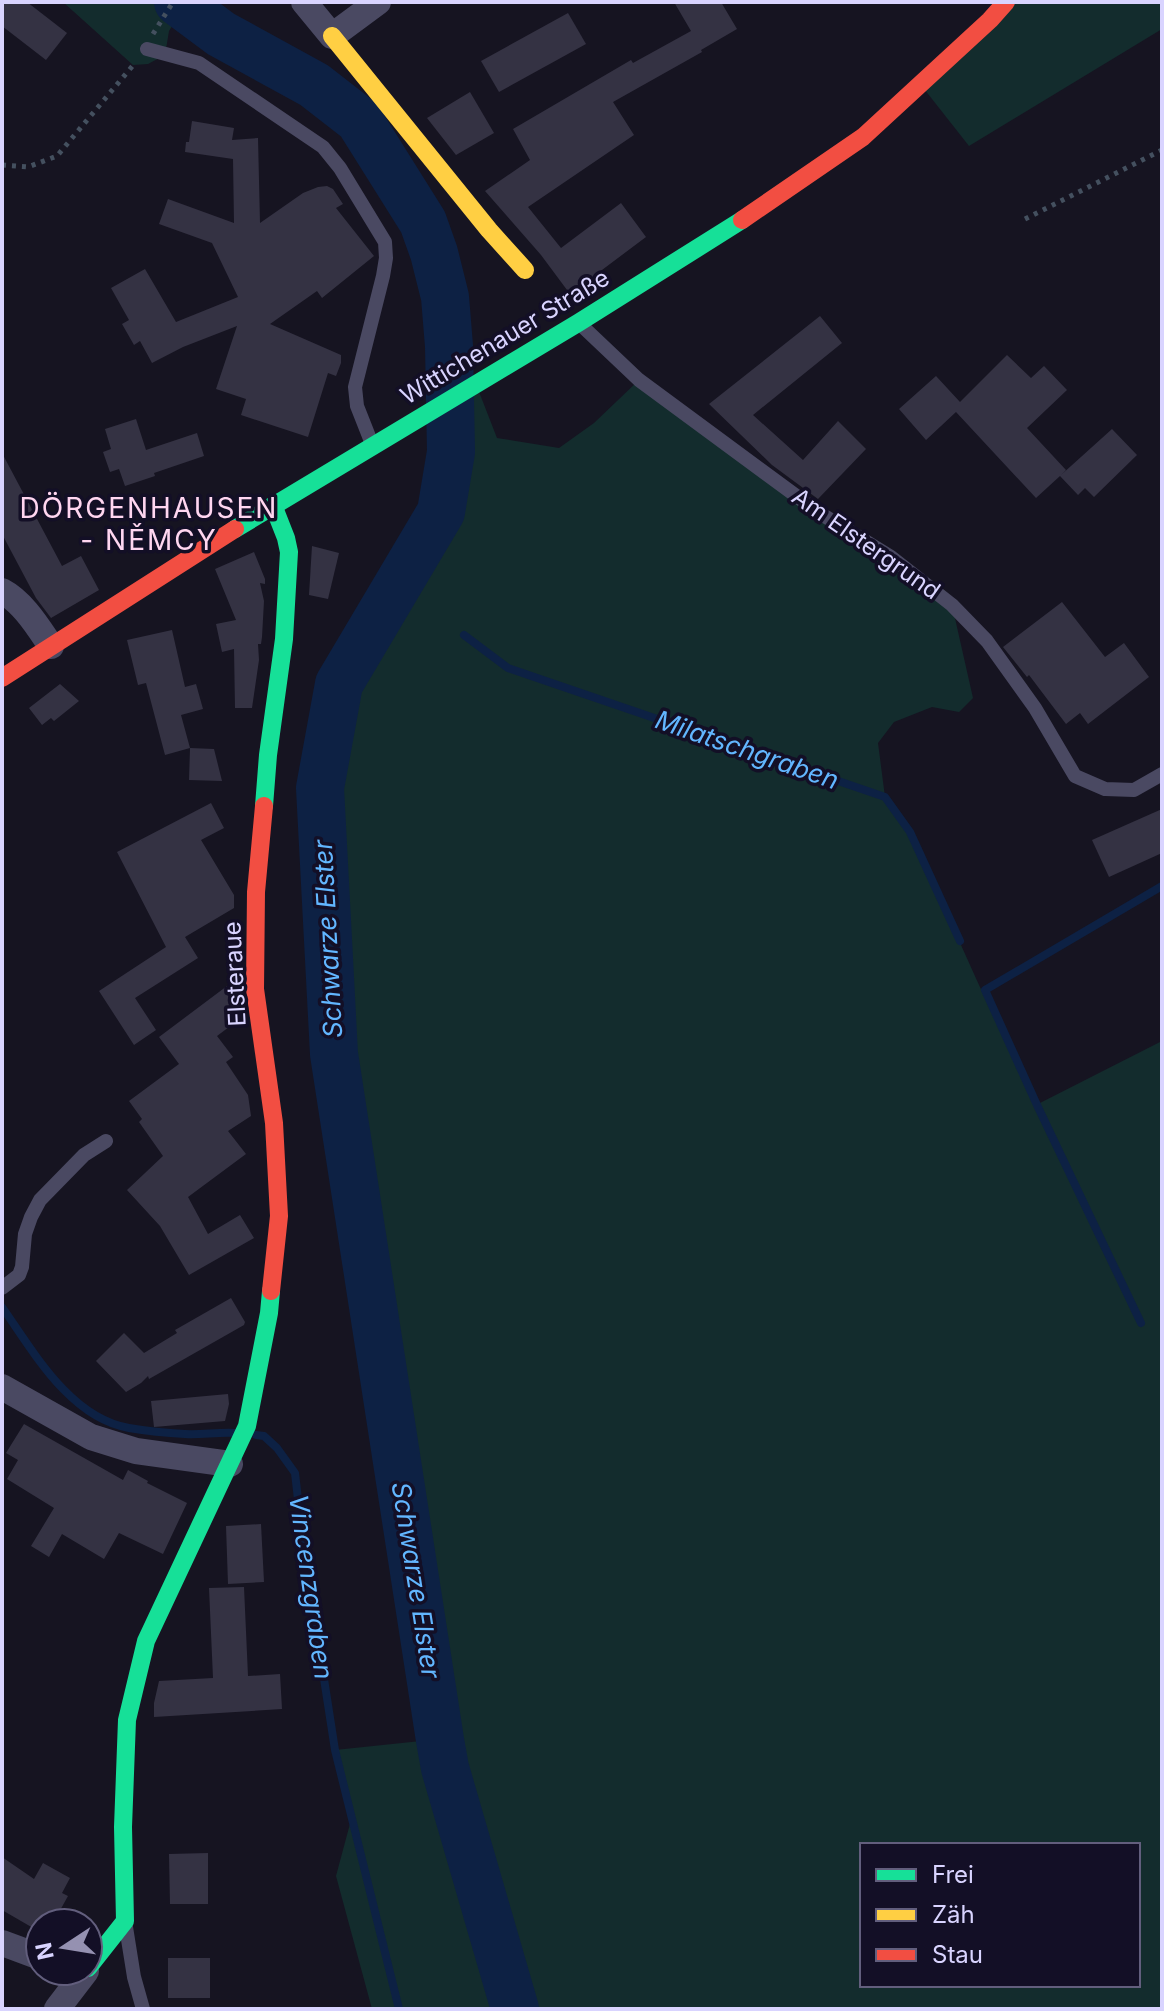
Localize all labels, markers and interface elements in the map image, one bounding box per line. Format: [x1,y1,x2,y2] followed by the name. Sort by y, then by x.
[395,263,614,410] street label: Wittichenauer Straße
[787,482,946,605] street label: Am Elstergrund
[20,491,278,557] district label: DÖRGENHAUSEN - NĚMCY
[651,704,843,795] water label: Milatschgraben
[307,838,348,1039] water label: Schwarze Elster
[217,921,252,1027] street label: Elsteraue
[386,1480,448,1682] water label: Schwarze Elster
[283,1493,340,1681] water label: Vincenzgraben
[860,1843,1140,1987] legend
[932,1860,974,1889] text: Frei
[932,1900,975,1929] text: Zäh
[24,1907,104,1987] north arrow
[30,1940,59,1962] text: N
[932,1940,983,1969] text: Stau

